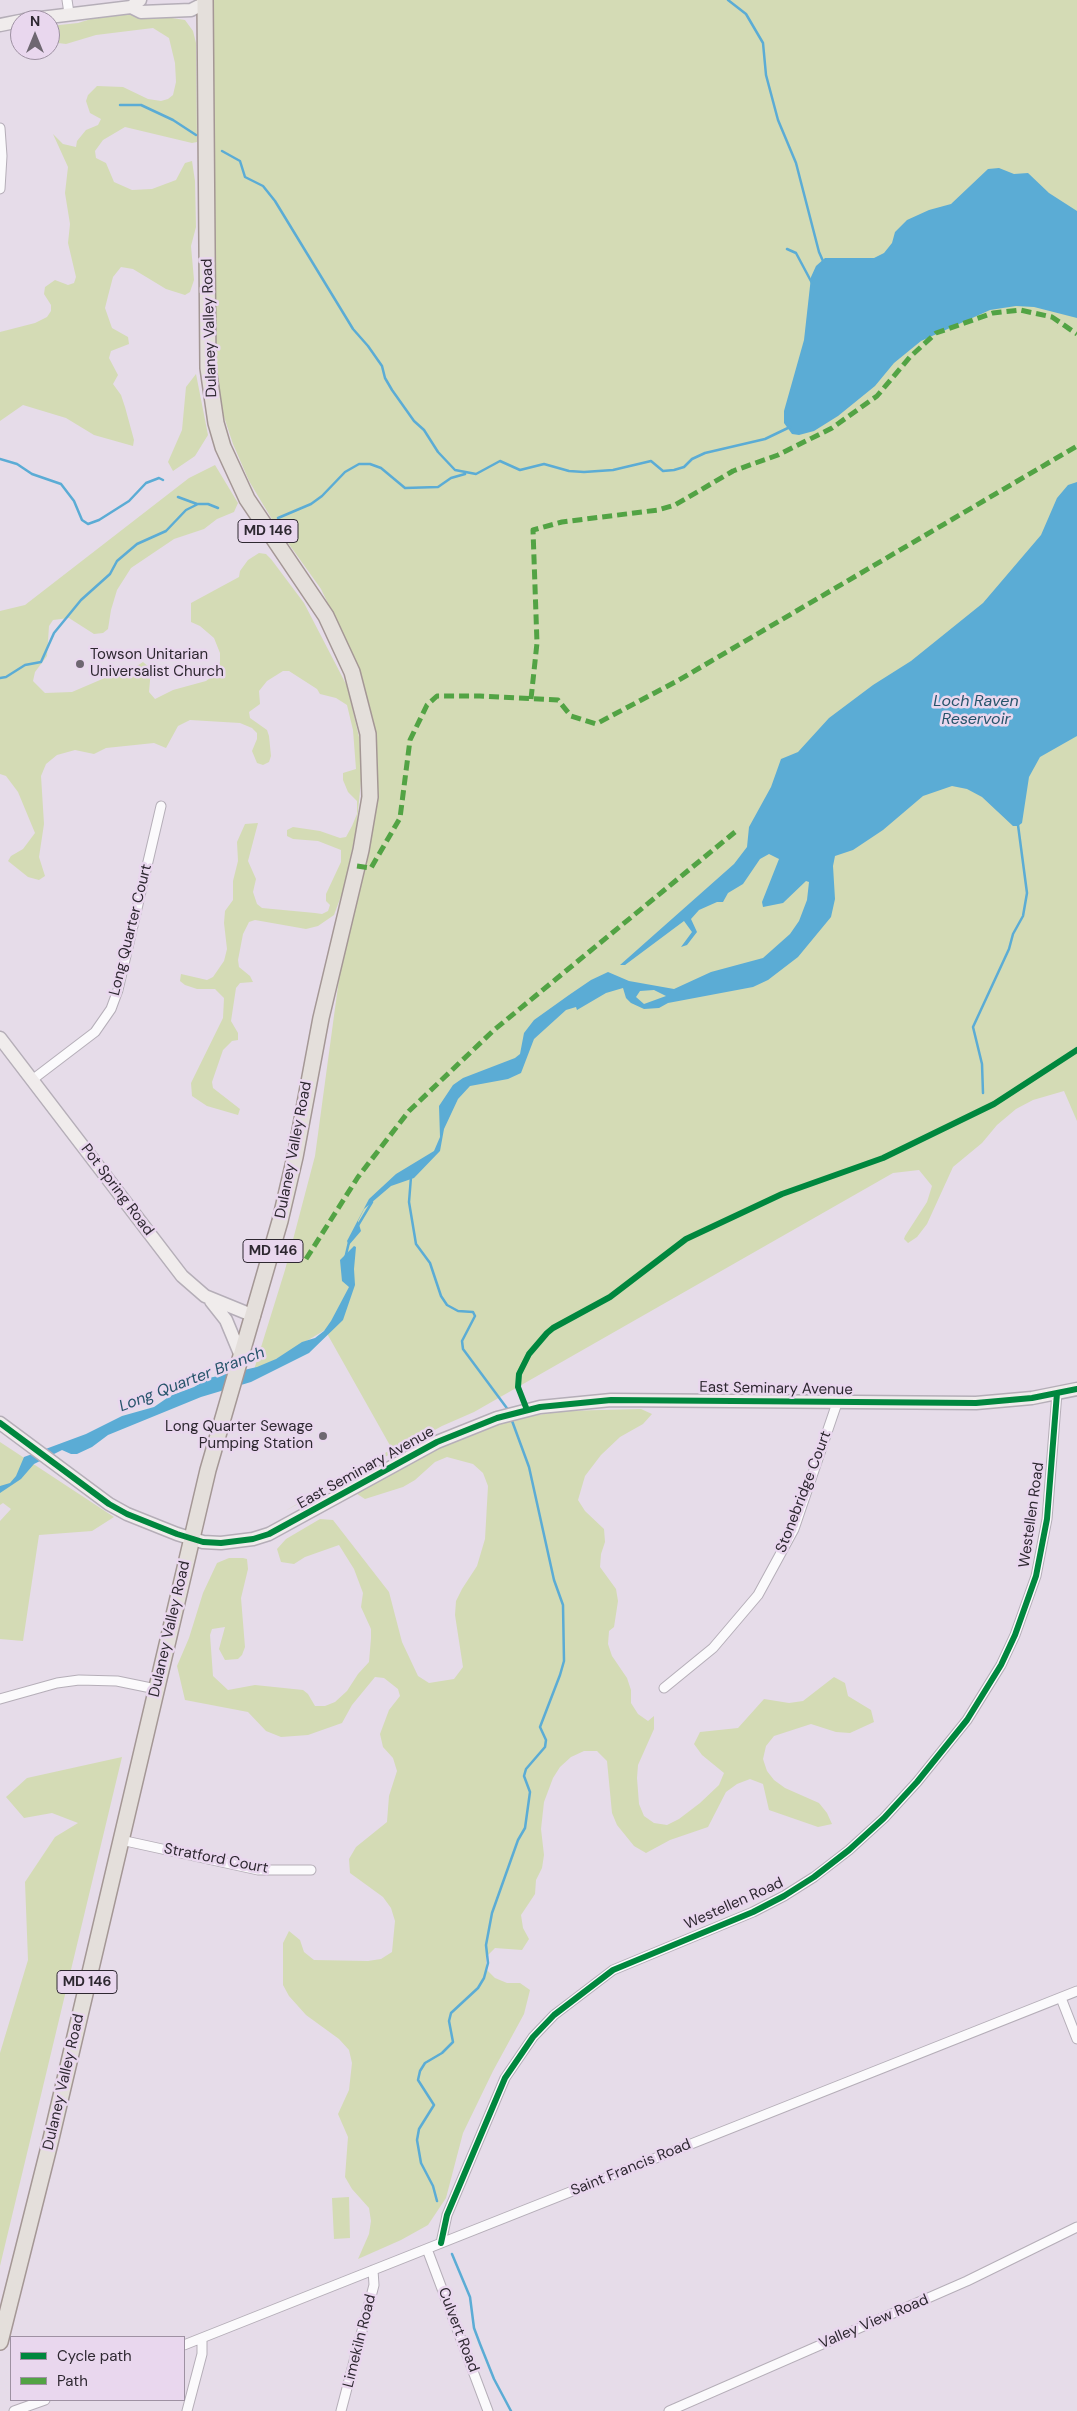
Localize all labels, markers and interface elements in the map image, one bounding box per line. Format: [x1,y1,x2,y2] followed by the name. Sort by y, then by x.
[10,10,60,60] north arrow
[30,12,40,30] text: N
[199,258,221,398] street label: Dulaney Valley Road
[238,520,298,542] road number: MD 146
[90,646,224,681] place label: Towson Unitarian Universalist Church
[74,658,86,670] marker: Towson Unitarian Universalist Church
[933,692,1019,730] water label: Loch Raven Reservoir
[106,862,156,998] street label: Long Quarter Court
[272,1080,316,1220] street label: Dulaney Valley Road
[77,1141,157,1239] street label: Pot Spring Road
[243,1240,303,1262] road number: MD 146
[117,1343,267,1417] water label: Long Quarter Branch
[699,1379,853,1399] street label: East Seminary Avenue
[165,1418,313,1453] place label: Long Quarter Sewage Pumping Station
[295,1423,437,1513] street label: East Seminary Avenue
[773,1429,835,1555] street label: Stonebridge Court
[317,1430,329,1442] marker: Long Quarter Sewage Pumping Station
[1016,1461,1048,1569] street label: Westellen Road
[146,1559,194,1699] street label: Dulaney Valley Road
[162,1840,270,1878] street label: Stratford Court
[682,1874,786,1934] street label: Westellen Road
[57,1970,117,1994] road number: MD 146
[40,2012,88,2152] street label: Dulaney Valley Road
[568,2136,694,2200] street label: Saint Francis Road
[434,2285,482,2375] street label: Culvert Road
[817,2291,931,2353] street label: Valley View Road
[340,2293,380,2389] street label: Limekiln Road
[10,2336,185,2401] legend
[57,2346,132,2366] text: Cycle path
[57,2371,88,2391] text: Path

